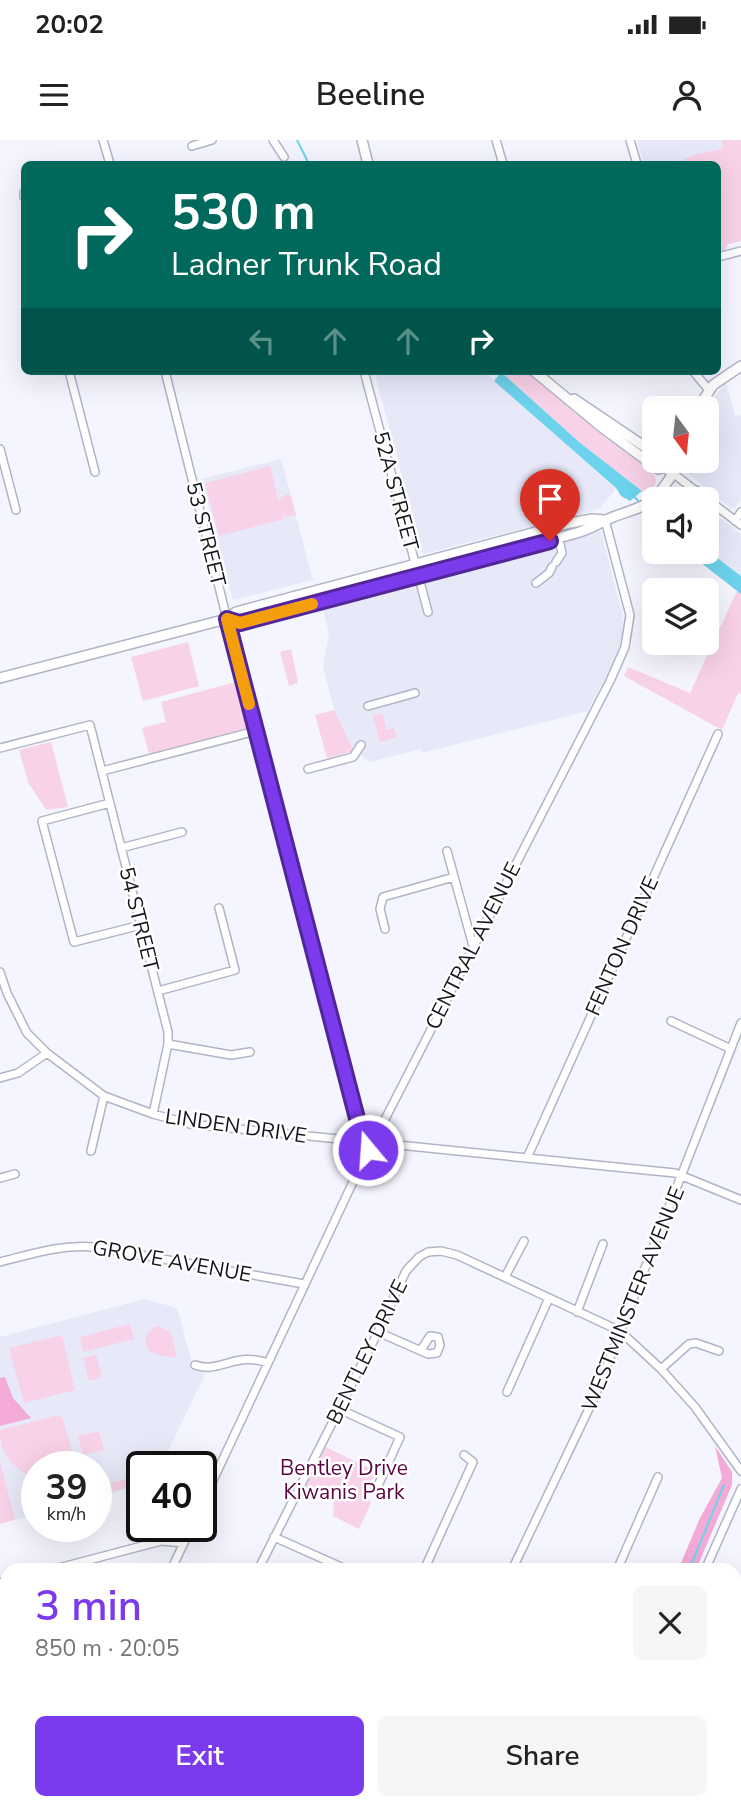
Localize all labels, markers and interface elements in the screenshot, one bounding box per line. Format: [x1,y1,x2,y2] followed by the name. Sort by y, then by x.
[35,7,104,42] text: 20:02
[316,73,425,116] text: Beeline
[35,76,73,114] icon: menu
[668,76,706,114] icon: person
[171,179,315,246] text: 530 m
[56,189,147,280] icon: right
[171,243,442,286] text: Ladner Trunk Road
[243,322,281,360] icon: left
[316,322,354,360] icon: ahead
[389,322,427,360] icon: ahead
[462,322,500,360] icon: right
[642,396,719,472] north arrow
[642,396,719,655] map controls
[367,428,425,554] street label: 52A STREET
[520,469,580,541] pin
[180,479,233,590] street label: 53 STREET
[531,480,569,518] icon: arrive
[642,487,719,564] button: sound
[642,578,719,655] button: layers
[419,857,527,1035] street label: CENTRAL AVENUE
[113,864,166,975] street label: 54 STREET
[579,872,665,1020] street label: FENTON DRIVE
[163,1102,309,1150] street label: LINDEN DRIVE
[331,1113,405,1187] position arrow
[575,1182,691,1416] street label: WESTMINSTER AVENUE
[90,1233,254,1289] street label: GROVE AVENUE
[320,1275,414,1429] street label: BENTLEY DRIVE
[126,1451,217,1542] speed limit sign: 40
[280,1454,408,1506] park label: Bentley Drive Kiwanis Park
[45,1464,88,1511] text: 39
[47,1502,86,1526] text: km/h
[35,1578,142,1635] text: 3 min
[633,1586,707,1660] button: close
[35,1633,180,1664] text: 850 m · 20:05
[35,1716,364,1796] button: Exit
[378,1716,707,1796] button: Share

